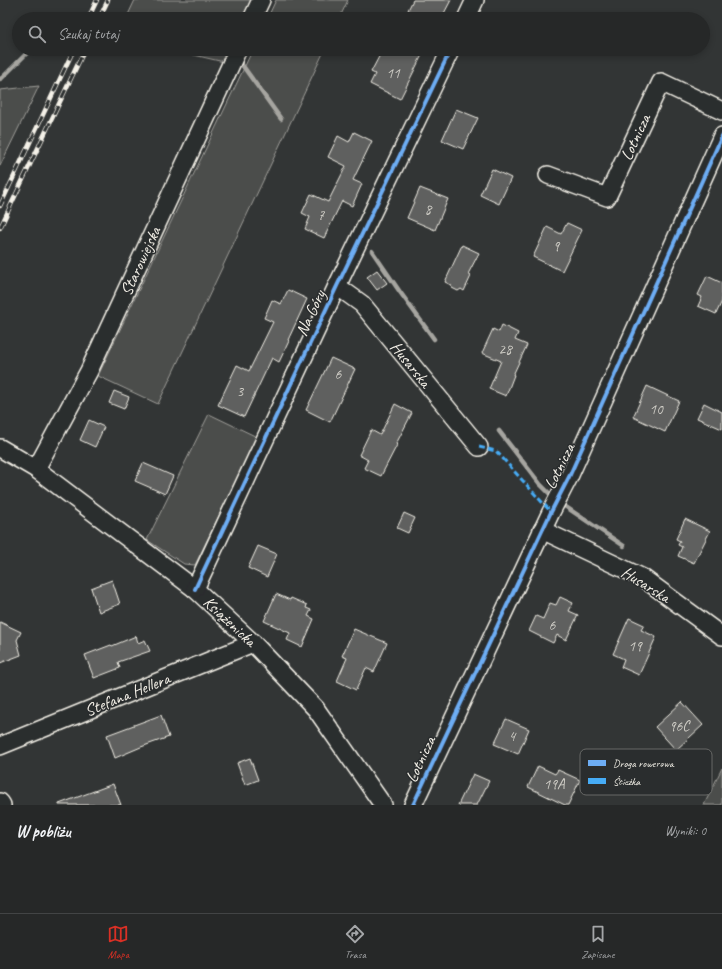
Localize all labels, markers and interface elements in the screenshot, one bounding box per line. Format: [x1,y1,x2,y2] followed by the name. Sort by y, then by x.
[12,12,710,56] search box
[26,23,48,45] icon: search
[58,25,119,44] text: Szukaj tutaj
[386,64,401,83] house number: 11
[616,109,656,164] street label: Lotnicza
[425,200,433,219] house number: 8
[318,206,326,225] house number: 7
[115,222,166,299] street label: Starowiejska
[553,237,561,256] house number: 9
[291,286,331,339] street label: Na Góry
[386,337,437,393] street label: Husarska
[498,340,513,359] house number: 28
[335,365,343,384] house number: 6
[237,382,245,401] house number: 3
[649,400,664,419] house number: 10
[539,438,580,493] street label: Lotnicza
[617,561,676,609] street label: Husarska
[199,592,262,653] street label: Książenicka
[549,616,557,635] house number: 6
[628,637,643,656] house number: 19
[82,667,175,721] street label: Stefana Hellera
[669,717,691,736] house number: 96C
[509,727,517,746] house number: 4
[401,731,441,786] street label: Lotnicza
[580,749,712,795] legend
[613,756,675,770] text: Droga rowerowa
[613,774,641,788] text: Ścieżka
[543,775,566,794] house number: 19A
[16,821,71,842] text: W pobliżu
[665,823,706,839] text: Wyniki: 0
[107,923,129,961] tab: Mapa
[344,923,366,961] tab: Trasa
[581,923,615,961] tab: Zapisane

